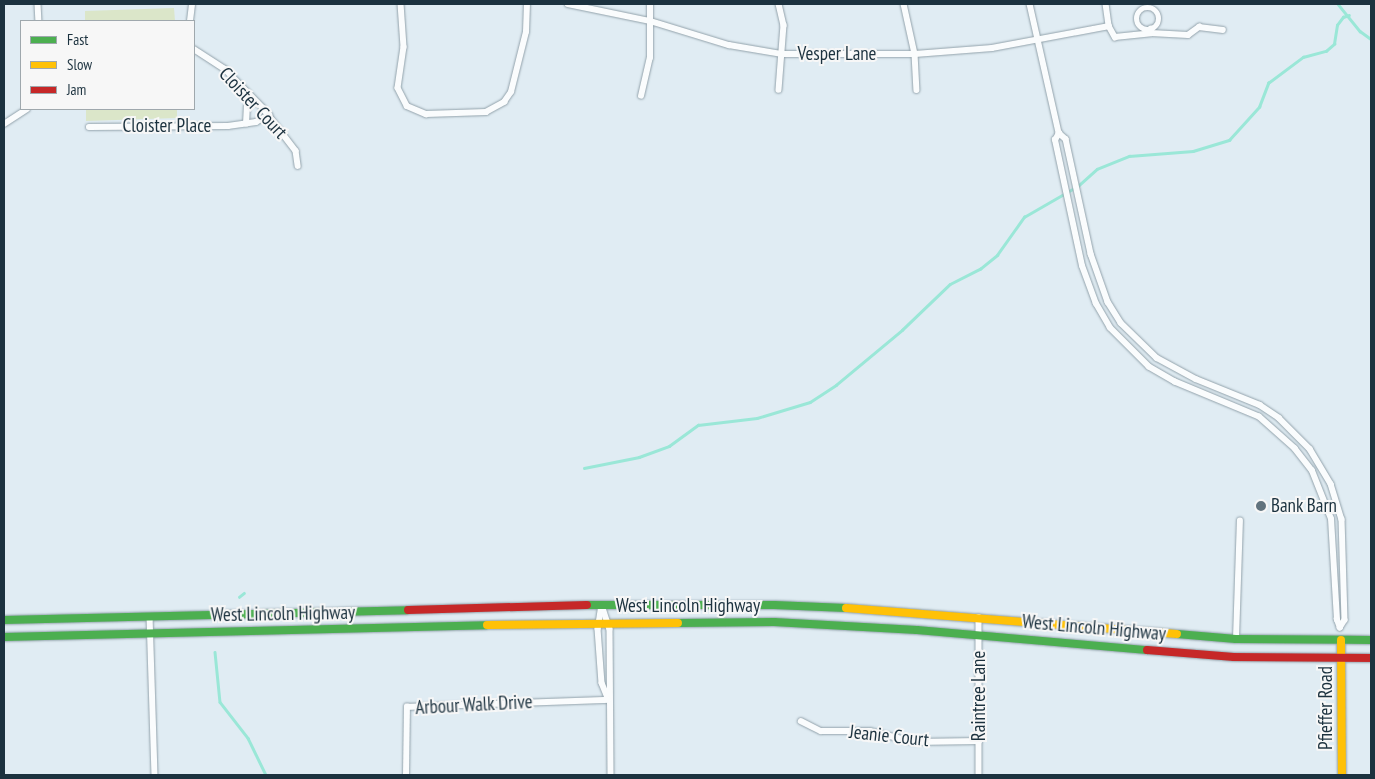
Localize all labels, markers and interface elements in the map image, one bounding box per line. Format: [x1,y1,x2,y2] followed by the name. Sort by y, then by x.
[20,20,195,110] legend
[67,30,88,49] text: Fast
[798,43,876,65] street label: Vesper Lane
[67,55,92,74] text: Slow
[214,62,292,144] street label: Cloister Court
[67,80,86,99] text: Jam
[123,115,211,137] street label: Cloister Place
[1271,495,1337,517] place label: Bank Barn
[1255,500,1267,512] marker: Bank Barn
[616,595,760,617] street label: West Lincoln Highway
[211,601,355,627] street label: West Lincoln Highway
[1021,610,1167,646] street label: West Lincoln Highway
[968,651,990,741] street label: Raintree Lane
[1315,666,1337,750] street label: Pfieffer Road
[414,691,534,719] street label: Arbour Walk Drive
[848,720,930,752] street label: Jeanie Court

